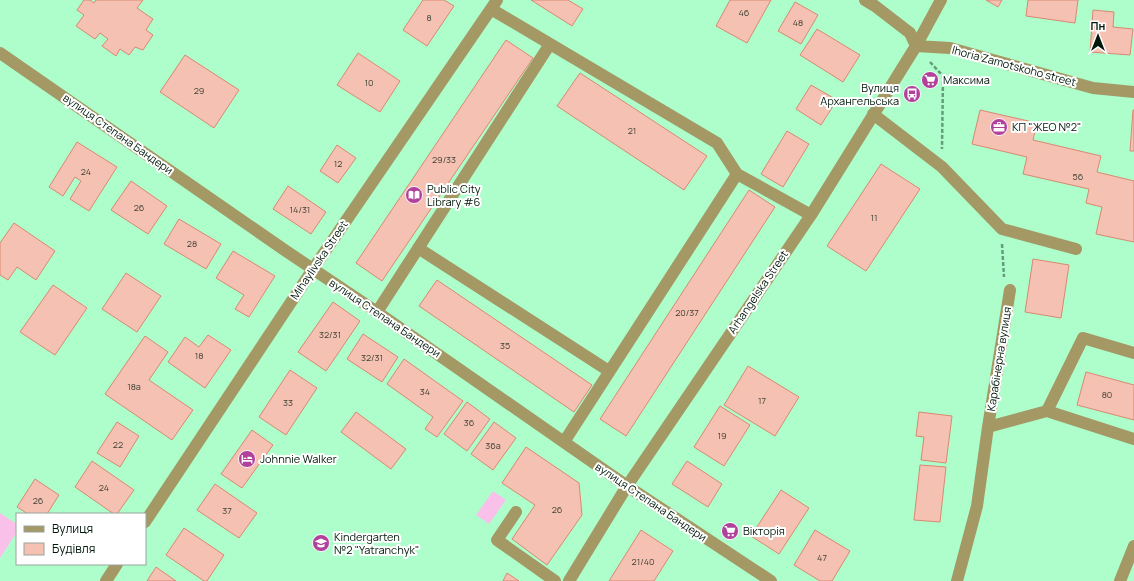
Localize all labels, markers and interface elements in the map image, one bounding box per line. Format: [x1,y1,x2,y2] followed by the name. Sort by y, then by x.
[739,6,750,19] house number: 46
[426,11,432,24] house number: 8
[793,16,803,29] house number: 48
[1078,16,1118,56] north arrow
[1091,18,1106,33] text: Пн
[951,42,1078,89] street label: Ihoria Zamotskoho street
[920,70,940,90] supermarket icon: Максима
[943,72,990,87] place label: Максима
[365,76,374,89] house number: 10
[820,80,899,108] place label: Вулиця Архангельська
[194,84,204,97] house number: 29
[902,84,922,104] bus stop icon: Вулиця Архангельська
[60,90,176,177] street label: вулиця Степана Бандери
[989,117,1009,137] office icon: КП "ЖЕО №2"
[1012,119,1081,134] place label: КП "ЖЕО №2"
[628,124,636,137] house number: 21
[432,153,456,166] house number: 29/33
[334,157,342,170] house number: 12
[81,165,91,178] house number: 24
[1073,170,1084,183] house number: 56
[427,181,481,209] place label: Public City Library #6
[404,185,424,205] library icon: Public City Library #6
[134,201,145,214] house number: 26
[290,203,310,216] house number: 14/31
[870,211,878,224] house number: 11
[287,217,351,302] street label: Mihaylivska Street
[187,237,197,250] house number: 28
[724,247,791,336] street label: Arhangelska Street
[327,275,444,360] street label: вулиця Степана Бандери
[675,306,699,319] house number: 20/37
[983,306,1014,412] street label: Карабінерна вулиця
[319,328,341,341] house number: 32/31
[500,339,510,352] house number: 35
[195,349,203,362] house number: 18
[361,351,383,364] house number: 32/31
[127,380,141,393] house number: 18а
[420,385,430,398] house number: 34
[1102,388,1112,401] house number: 80
[758,394,766,407] house number: 17
[283,396,293,409] house number: 33
[464,416,475,429] house number: 36
[717,429,727,442] house number: 19
[113,438,123,451] house number: 22
[485,439,501,452] house number: 36а
[237,449,257,469] hotel icon: Johnnie Walker
[260,451,337,466] place label: Johnnie Walker
[593,459,710,544] street label: вулиця Степана Бандери
[99,481,109,494] house number: 24
[33,494,44,507] house number: 26
[552,503,563,516] house number: 26
[222,504,232,517] house number: 37
[16,513,146,565] legend
[52,520,93,537] text: Вулиця
[720,521,740,541] supermarket icon: Вікторія
[743,523,785,538] place label: Вікторія
[334,529,419,557] place label: Kindergarten №2 "Yatranchyk"
[311,533,331,553] school or university icon: Kindergarten №2 "Yatranchyk"
[52,540,95,557] text: Будівля
[817,551,827,564] house number: 47
[632,555,654,568] house number: 21/40

